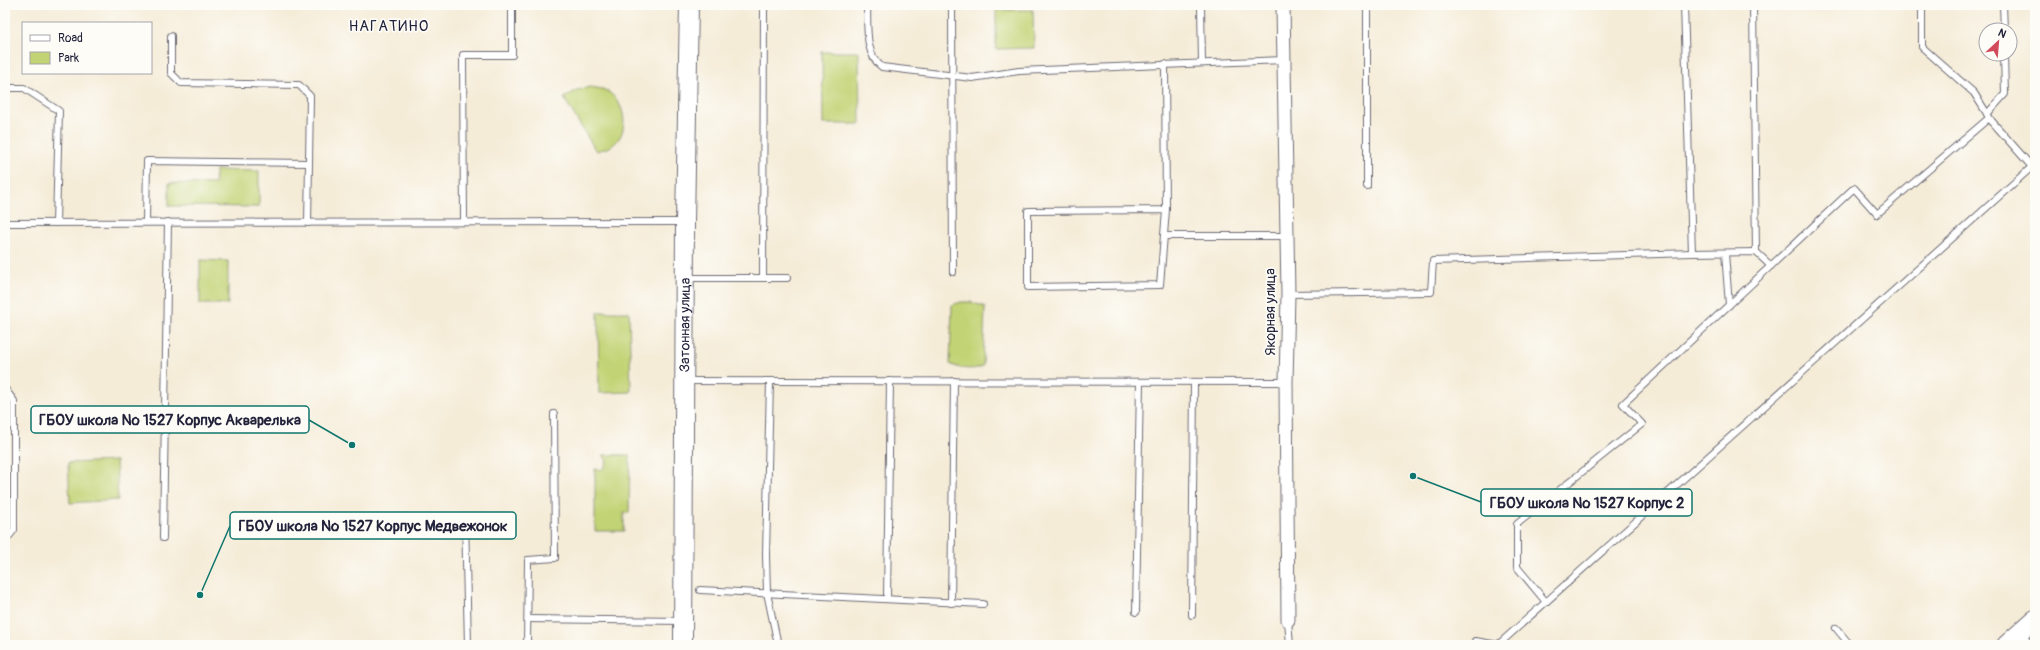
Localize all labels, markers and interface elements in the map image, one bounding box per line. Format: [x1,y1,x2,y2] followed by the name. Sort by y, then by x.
[349,17,429,36] district label: НАГАТИНО
[22,22,152,74] legend
[1978,22,2018,62] north arrow
[1996,26,2009,41] text: N
[58,31,83,46] text: Road
[58,51,79,66] text: Park
[1262,268,1279,356] street label: Якорная улица
[676,278,693,372] street label: Затонная улица
[31,406,309,433] callout: ГБОУ школа № 1527 Корпус Акварелька
[39,411,301,430] text: ГБОУ школа № 1527 Корпус Акварелька
[1481,489,1692,516] callout: ГБОУ школа № 1527 Корпус 2
[1490,494,1684,513] text: ГБОУ школа № 1527 Корпус 2
[230,512,516,539] callout: ГБОУ школа № 1527 Корпус Медвежонок
[238,517,508,536] text: ГБОУ школа № 1527 Корпус Медвежонок

